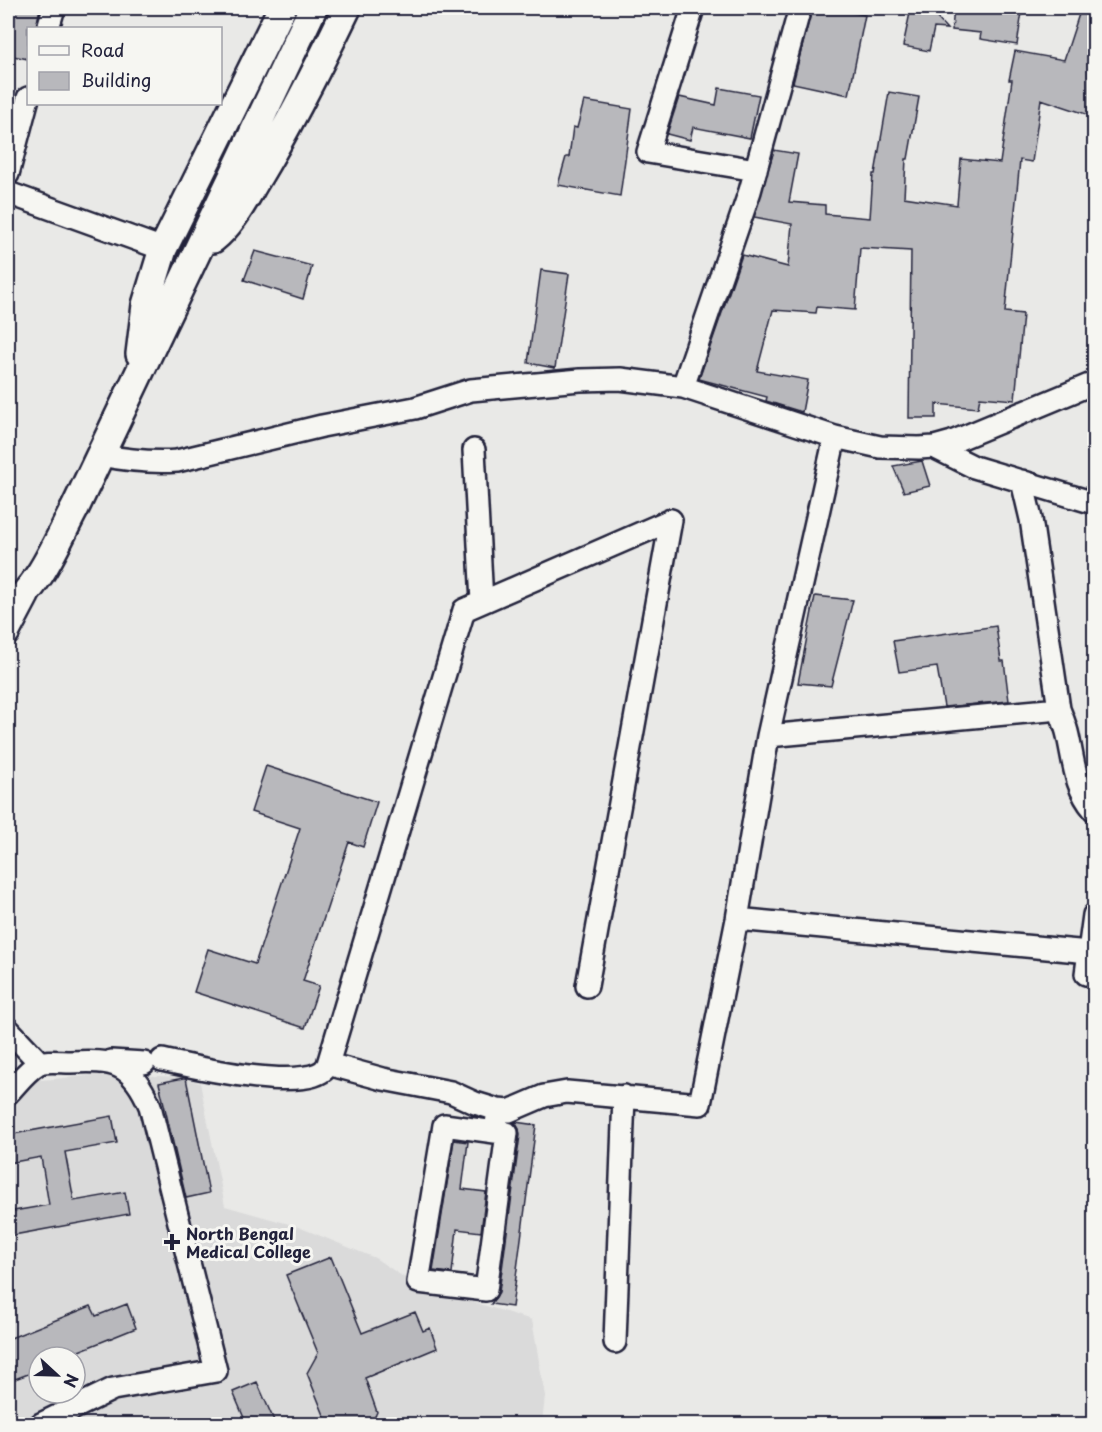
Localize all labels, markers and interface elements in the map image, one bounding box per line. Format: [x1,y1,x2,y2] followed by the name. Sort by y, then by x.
[27,27,222,105] legend
[81,36,125,63] text: Road
[81,66,151,93] text: Building
[186,1221,311,1263] place label: North Bengal Medical College
[163,1233,181,1251] marker: North Bengal Medical College
[27,1345,87,1405] north arrow
[58,1371,85,1391] text: N

